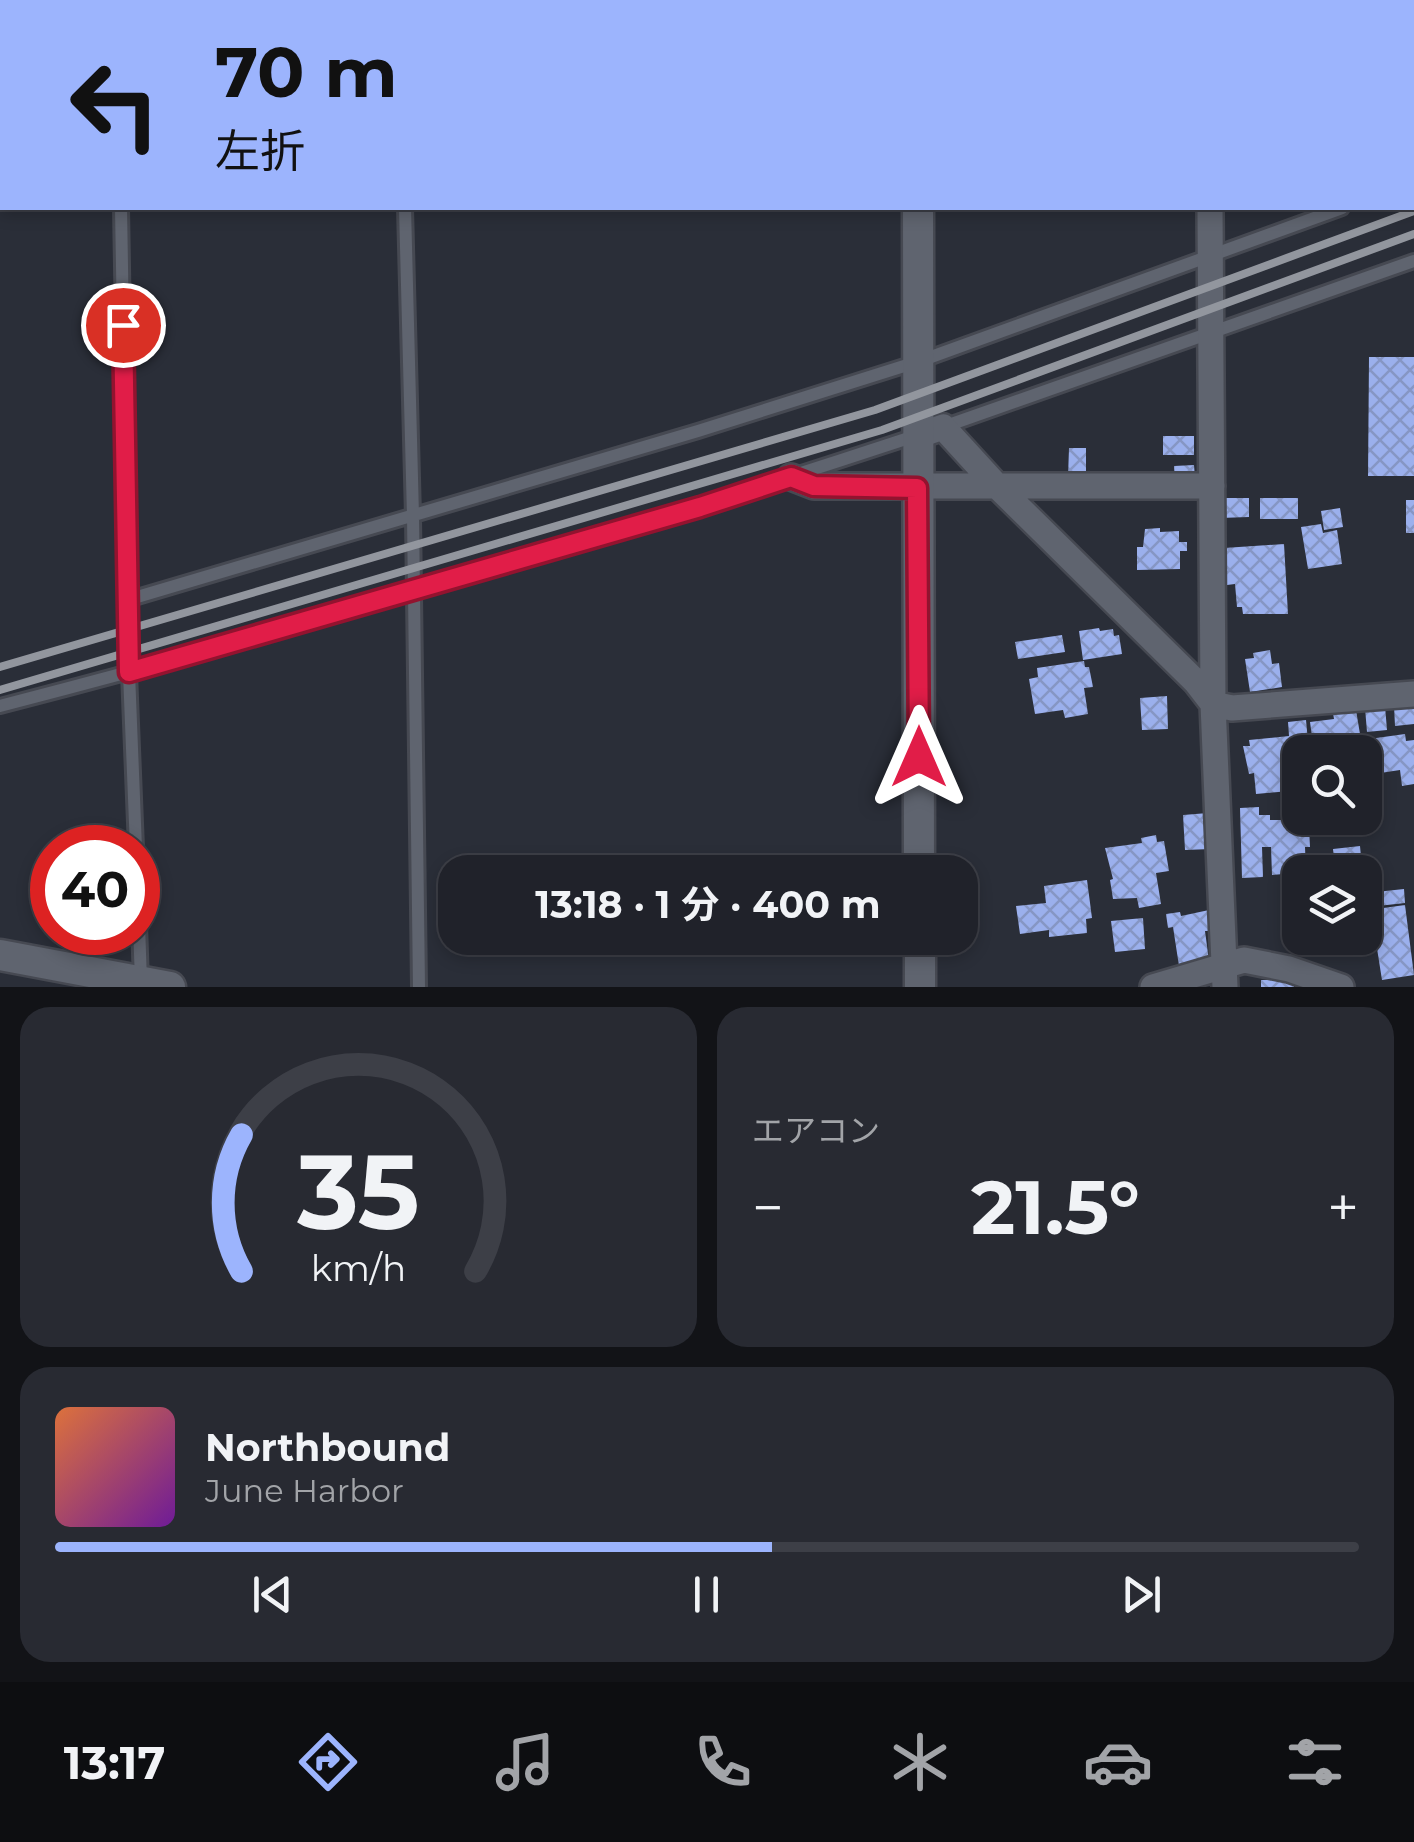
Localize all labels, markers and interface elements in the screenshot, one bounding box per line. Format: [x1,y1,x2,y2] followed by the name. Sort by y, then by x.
[215,29,398,115] text: 70 m
[50,40,180,170] icon: left
[215,123,305,178] text: 左折
[81,283,166,368] pin
[96,298,151,353] icon: arrive
[867,705,971,809] position arrow
[1282,735,1382,955] map controls
[1282,735,1382,835] button: search
[30,825,160,955] speed limit sign: 40
[1282,855,1382,955] button: layers
[535,881,881,928] text: 13:18 · 1 分 · 400 m
[752,1111,880,1150] text: エアコン
[296,1128,420,1255] text: 35
[971,1161,1140,1253] text: 21.5°
[752,1174,784,1241] text: −
[1327,1174,1359,1241] text: +
[311,1246,406,1290] text: km/h
[205,1424,450,1471] text: Northbound
[205,1471,404,1510] text: June Harbor
[245,1567,300,1622] icon: previous
[679,1567,734,1622] icon: pause
[1114,1567,1169,1622] icon: next
[293,1727,363,1797] icon: directions
[490,1727,560,1797] icon: music
[688,1727,758,1797] icon: phone
[885,1727,955,1797] icon: climate
[1083,1727,1153,1797] icon: car
[1280,1727,1350,1797] icon: filters
[64,1735,165,1790] text: 13:17

